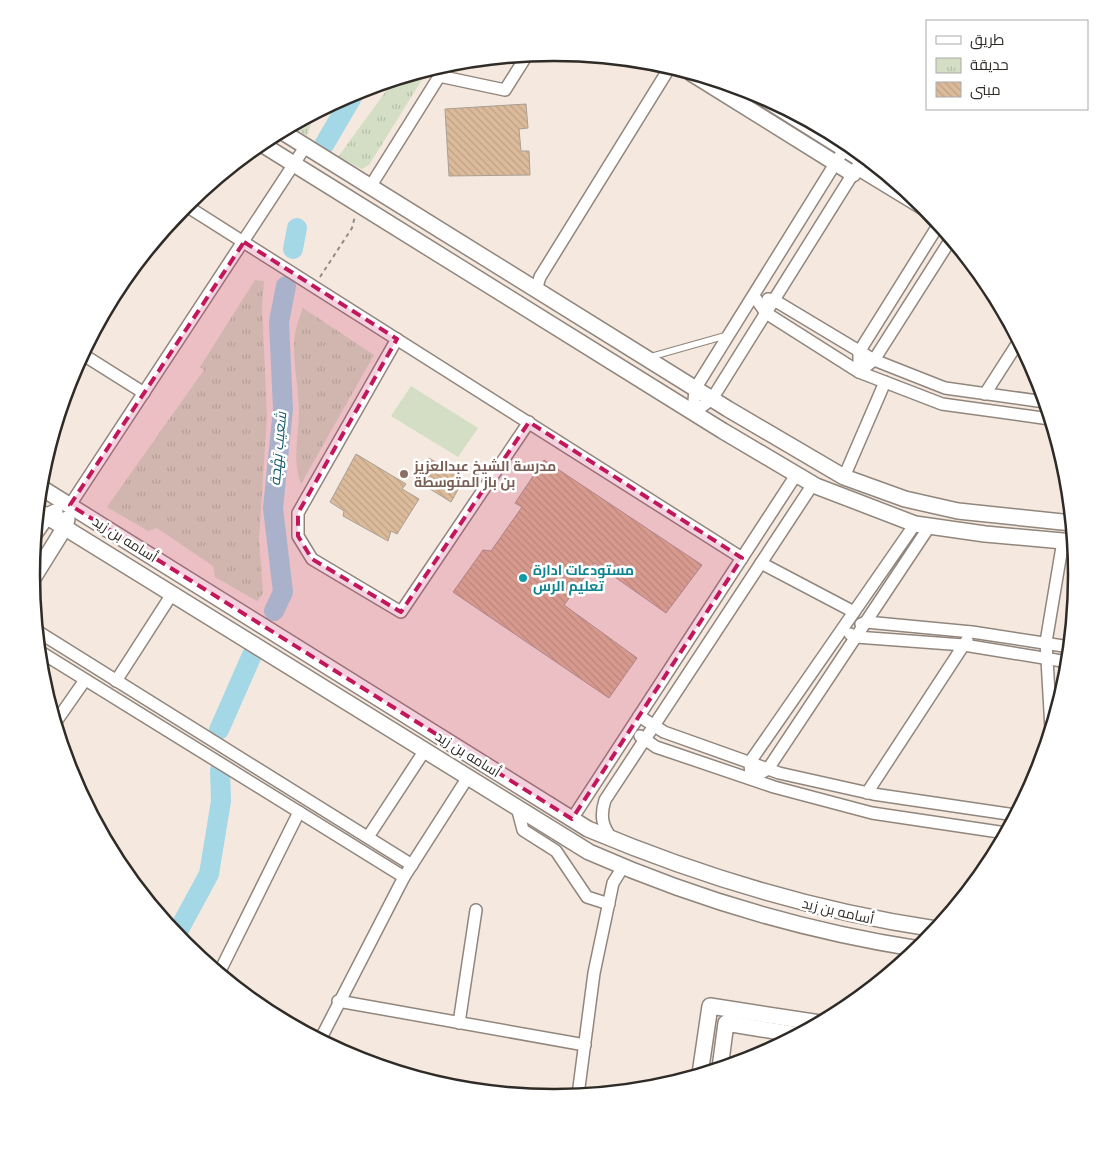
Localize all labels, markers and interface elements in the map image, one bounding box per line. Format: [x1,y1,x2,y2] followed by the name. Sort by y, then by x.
[926,20,1088,110] legend
[970,31,1004,50] text: طريق
[970,56,1009,74] text: حديقة
[970,81,1001,100] text: مبنى
[266,411,290,487] water label: شعيب بَهْجة
[413,458,556,491] place label: مدرسة الشيخ عبدالعزيز بن باز المتوسطة
[398,468,410,480] marker: مدرسة الشيخ عبدالعزيز بن باز المتوسطة
[89,512,161,566] street label: أسامه بن زيد
[533,562,634,596] place label: مستودعات ادارة تعليم الرس
[517,572,529,584] marker: مستودعات ادارة تعليم الرس
[432,727,504,781] street label: أسامه بن زيد
[800,894,876,928] street label: أسامه بن زيد

